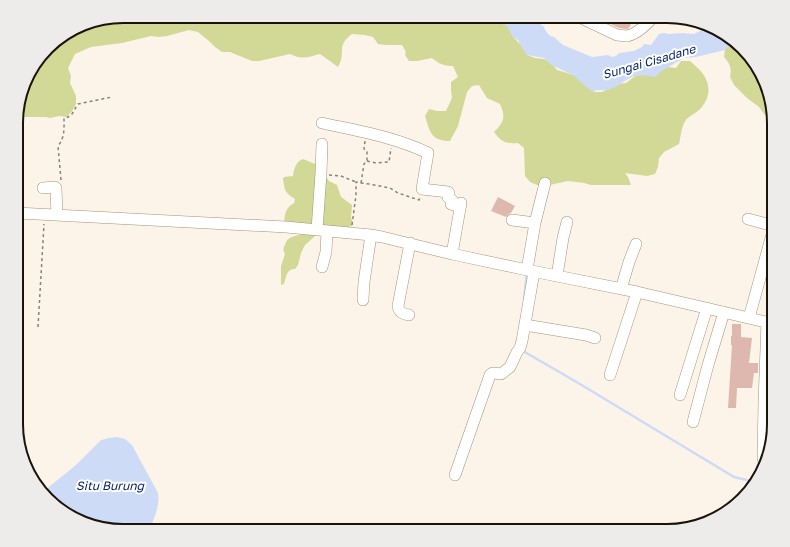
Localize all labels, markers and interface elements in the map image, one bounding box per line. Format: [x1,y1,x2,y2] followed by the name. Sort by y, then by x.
[601,41,698,82] water label: Sungai Cisadane
[76,478,146,493] water label: Situ Burung

